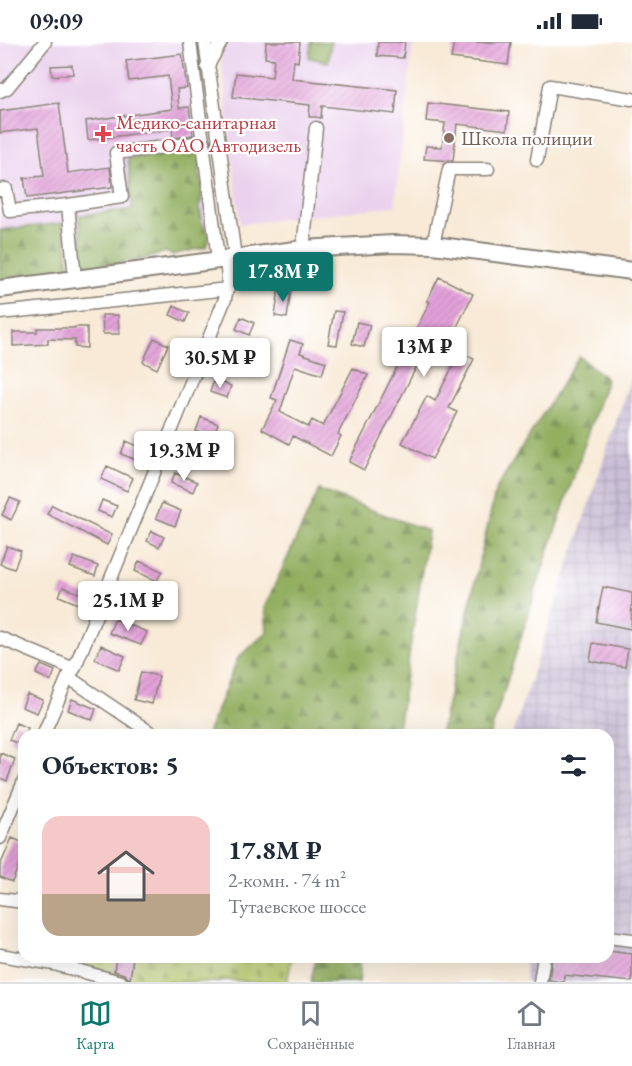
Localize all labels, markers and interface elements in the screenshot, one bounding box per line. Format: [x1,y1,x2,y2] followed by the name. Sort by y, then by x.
[30,7,83,36] text: 09:09
[116,109,301,158] place label: Медико-санитарная часть ОАО Автодизель
[94,125,112,143] marker: Медико-санитарная часть ОАО Автодизель
[461,125,593,151] place label: Школа полиции
[442,131,456,145] marker: Школа полиции
[228,252,338,303] pin: 17.8M ₽
[247,258,319,284] text: 17.8M ₽
[382,327,466,378] pin: 13M ₽
[396,333,452,359] text: 13M ₽
[165,338,275,389] pin: 30.5M ₽
[184,344,256,370] text: 30.5M ₽
[129,431,239,482] pin: 19.3M ₽
[148,437,220,463] text: 19.3M ₽
[73,581,183,632] pin: 25.1M ₽
[92,587,164,613] text: 25.1M ₽
[42,748,179,782] text: Объектов: 5
[557,749,590,782] icon: filters
[228,833,322,867] text: 17.8M ₽
[90,840,162,912] icon: home
[228,867,346,893] text: 2-комн. · 74 m²
[228,893,366,919] text: Тутаевское шоссе
[76,997,115,1054] tab: Карта
[267,997,354,1054] tab: Сохранённые
[507,997,556,1054] tab: Главная

